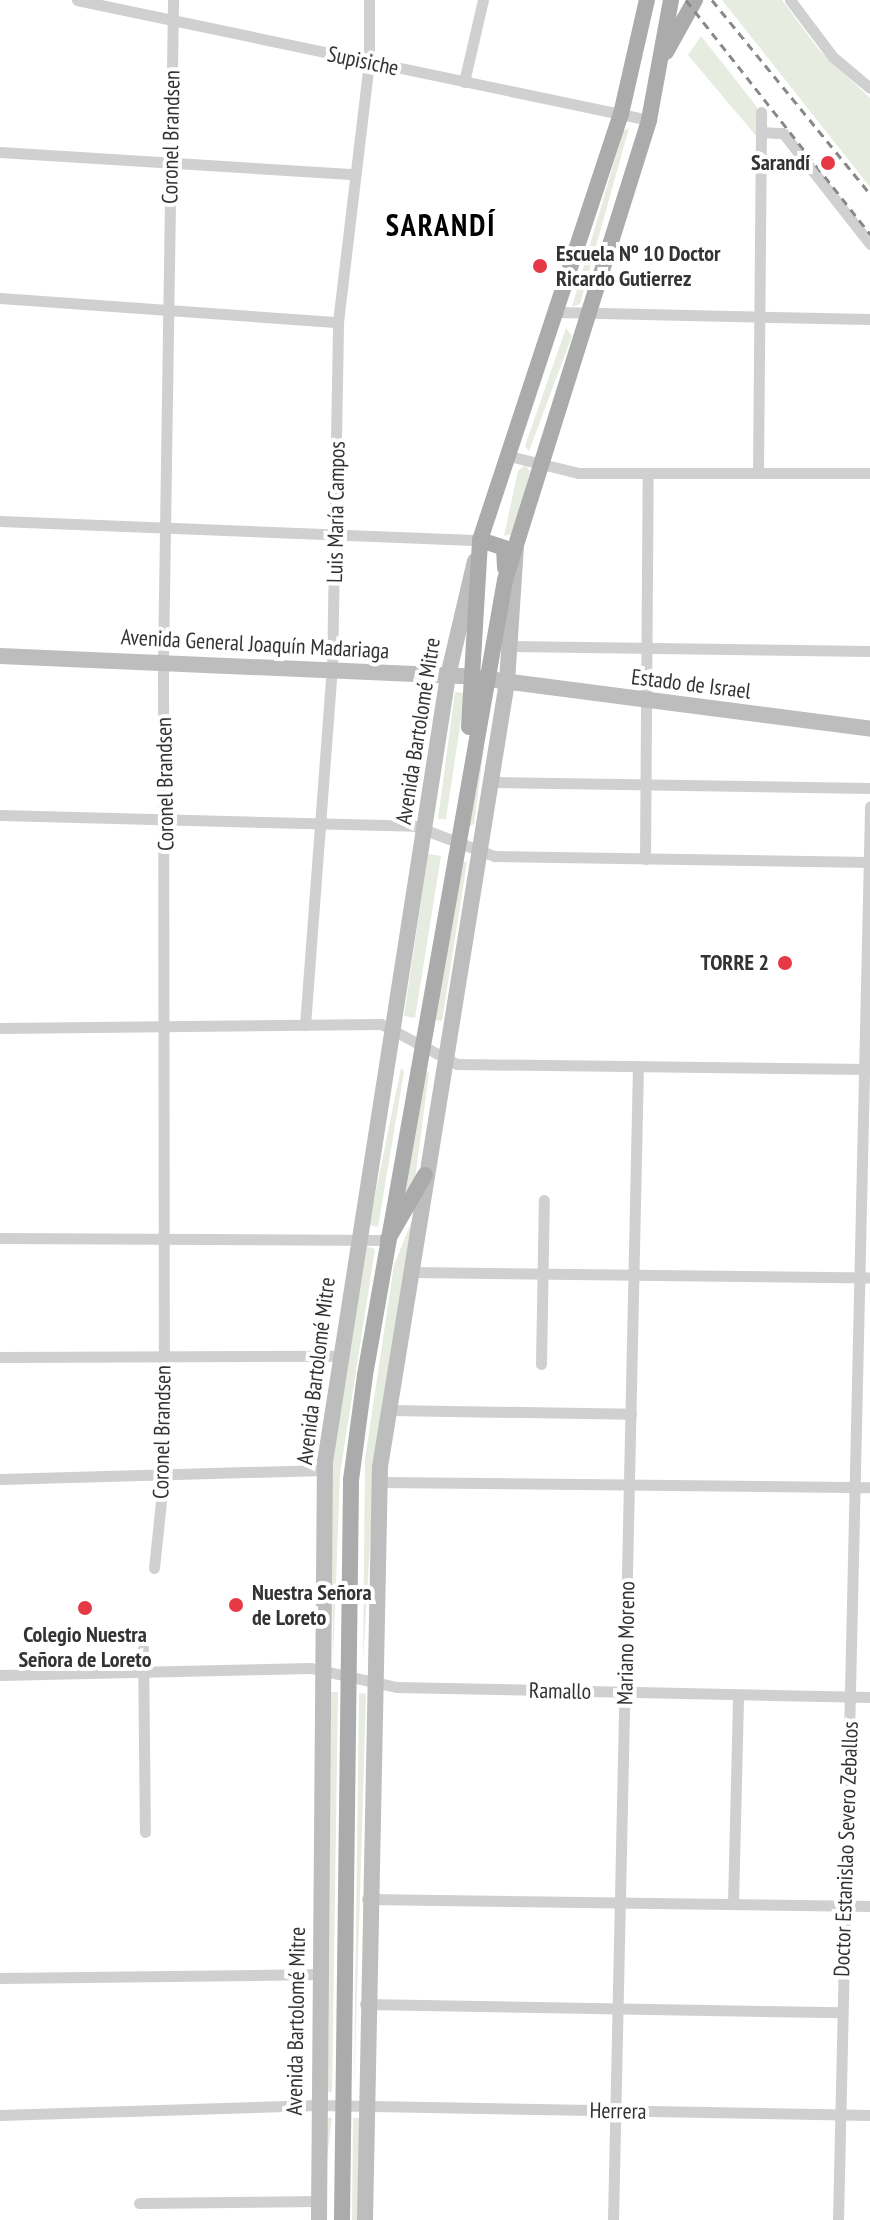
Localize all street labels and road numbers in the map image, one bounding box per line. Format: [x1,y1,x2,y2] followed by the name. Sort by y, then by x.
[325,41,401,81] street label: Supisiche
[157,70,185,204] street label: Coronel Brandsen
[322,441,350,583] street label: Luis María Campos
[120,624,390,664] street label: Avenida General Joaquín Madariaga
[390,636,446,826] street label: Avenida Bartolomé Mitre
[630,664,752,704] street label: Estado de Israel
[151,717,179,851] street label: Coronel Brandsen
[291,1276,341,1466] street label: Avenida Bartolomé Mitre
[148,1365,176,1499] street label: Coronel Brandsen
[612,1581,640,1705] street label: Mariano Moreno
[529,1677,591,1705] street label: Ramallo
[828,1721,864,1977] street label: Doctor Estanislao Severo Zeballos
[281,1927,311,2115] street label: Avenida Bartolomé Mitre
[589,2097,647,2125] street label: Herrera

